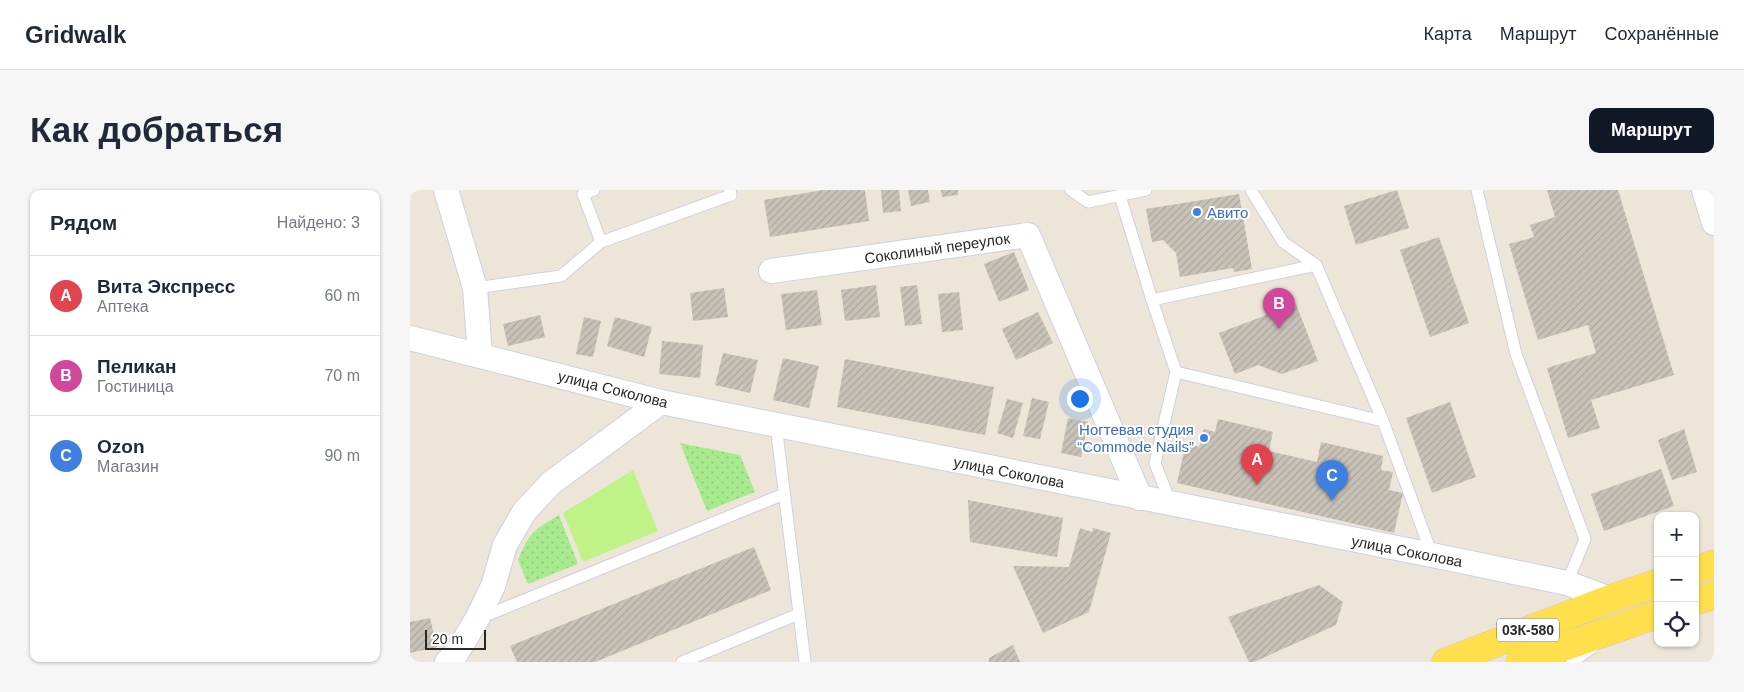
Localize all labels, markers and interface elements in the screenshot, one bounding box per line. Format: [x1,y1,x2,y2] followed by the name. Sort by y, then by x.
[25,21,126,48] text: Gridwalk
[1424,24,1472,44] text: Карта
[1500,24,1576,44] text: Маршрут
[1604,24,1719,44] text: Сохранённые
[1589,108,1714,153] button: Маршрут
[30,110,283,149] text: Как добраться
[1207,204,1248,221] place label: Авито
[1191,206,1203,218] marker: Авито
[50,211,117,234] text: Рядом
[277,214,360,231] text: Найдено: 3
[863,229,1011,267] street label: Соколиный переулок
[97,276,235,297] text: Вита Экспресс
[60,287,72,304] text: A
[324,287,360,304] text: 60 m
[1263,288,1295,329] pin: B
[97,298,149,315] text: Аптека
[97,356,177,377] text: Пеликан
[60,367,72,384] text: B
[324,367,360,384] text: 70 m
[556,367,670,411] street label: улица Соколова
[97,378,174,395] text: Гостиница
[1067,386,1093,412] your location
[1077,421,1194,455] place label: Ногтевая студия “Commode Nails”
[1198,432,1210,444] marker: Ногтевая студия “Commode Nails”
[97,436,145,457] text: Ozon
[1241,444,1273,485] pin: A
[60,447,72,464] text: C
[324,447,360,464] text: 90 m
[952,453,1067,491] street label: улица Соколова
[97,458,159,475] text: Магазин
[1316,460,1348,501] pin: C
[1654,512,1699,647] map controls
[1654,512,1699,557] button: +
[1350,532,1465,570] street label: улица Соколова
[1654,557,1699,602] button: −
[1654,602,1699,647] button: locate
[1497,618,1559,642] road number: 03К-580
[425,627,486,650] scale bar
[432,631,463,647] text: 20 m

